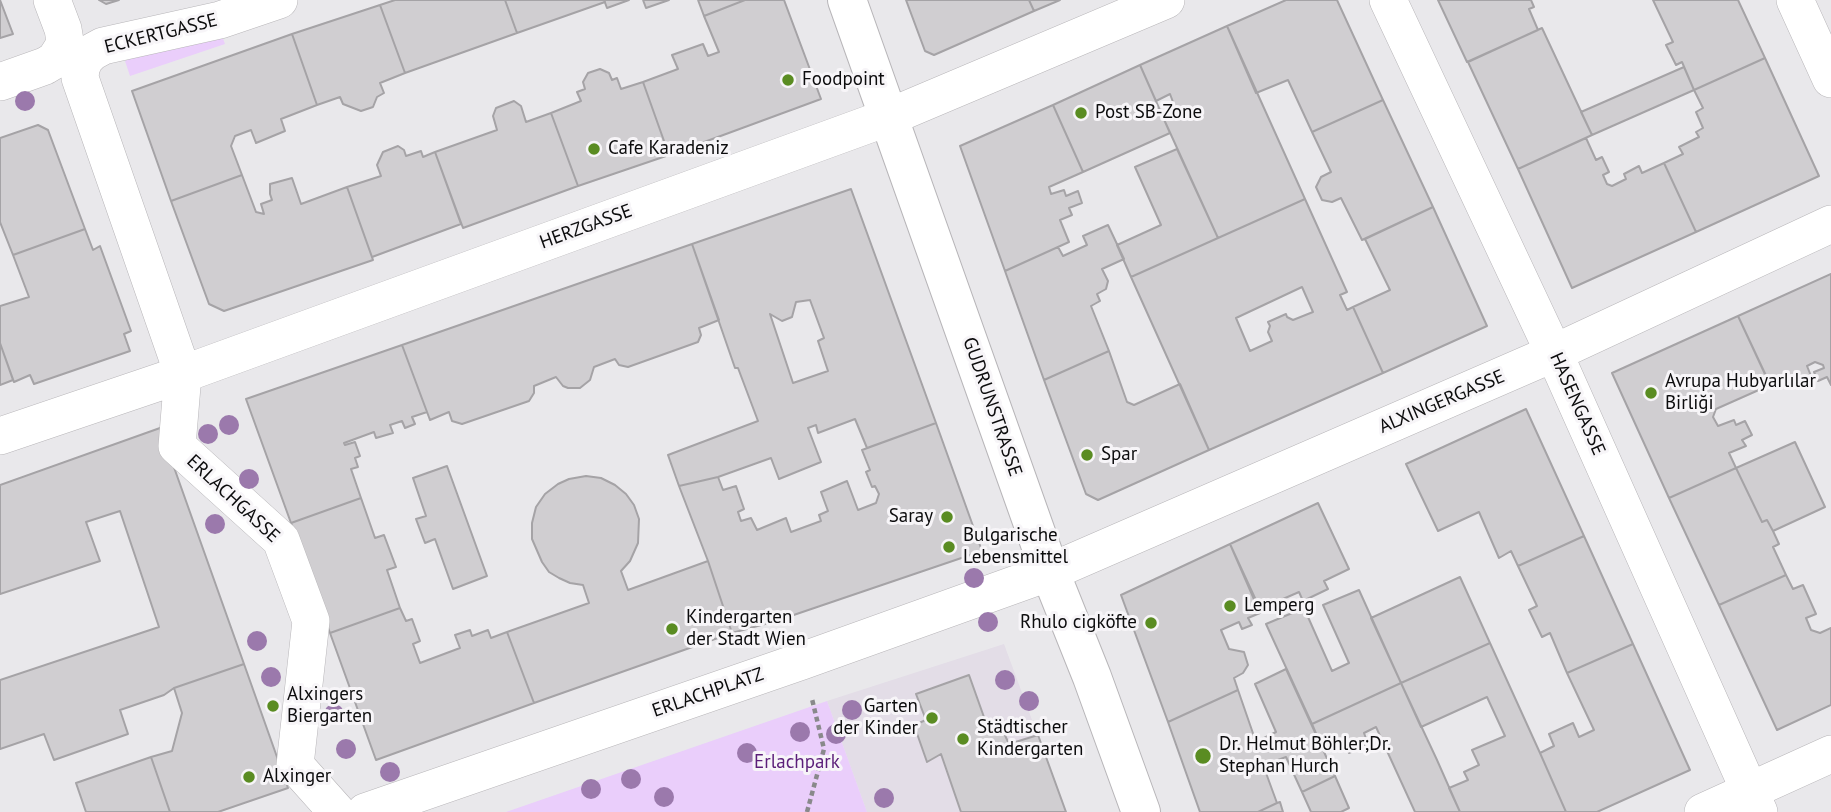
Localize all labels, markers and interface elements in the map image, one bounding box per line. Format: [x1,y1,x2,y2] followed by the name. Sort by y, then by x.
[102,9,220,59] street label: ECKERTGASSE
[802,69,885,91] place label: Foodpoint
[780,72,796,88] marker: Foodpoint
[1095,102,1202,124] place label: Post SB-Zone
[1073,105,1089,121] marker: Post SB-Zone
[608,138,729,160] place label: Cafe Karadeniz
[586,141,602,157] marker: Cafe Karadeniz
[537,200,635,254] street label: HERZGASSE
[957,334,1027,480] street label: GUDRUNSTRASSE
[1544,349,1610,459] street label: HASENGASSE
[1376,365,1508,439] street label: ALXINGERGASSE
[1665,371,1816,415] place label: Avrupa Hubyarlılar Birliği
[1643,385,1659,401] marker: Avrupa Hubyarlılar Birliği
[1101,444,1137,466] place label: Spar
[1079,447,1095,463] marker: Spar
[182,450,284,548] street label: ERLACHGASSE
[889,506,933,528] place label: Saray
[939,509,955,525] marker: Saray
[963,525,1068,569] place label: Bulgarische Lebensmittel
[941,539,957,555] marker: Bulgarische Lebensmittel
[1244,595,1314,617] place label: Lemperg
[1222,598,1238,614] marker: Lemperg
[686,607,806,651] place label: Kindergarten der Stadt Wien
[1020,612,1137,634] place label: Rhulo cigköfte
[1143,615,1159,631] marker: Rhulo cigköfte
[664,621,680,637] marker: Kindergarten der Stadt Wien
[649,663,767,723] street label: ERLACHPLATZ
[287,684,372,728] place label: Alxingers Biergarten
[833,696,918,740] place label: Garten der Kinder
[265,698,281,714] marker: Alxingers Biergarten
[924,710,940,726] marker: Garten der Kinder
[977,717,1083,761] place label: Städtischer Kindergarten
[955,731,971,747] marker: Städtischer Kindergarten
[1219,734,1391,778] place label: Dr. Helmut Böhler;Dr. Stephan Hurch
[1193,746,1213,766] marker: Dr. Helmut Böhler;Dr. Stephan Hurch
[754,752,840,774] park label: Erlachpark
[263,766,331,788] place label: Alxinger
[241,769,257,785] marker: Alxinger

